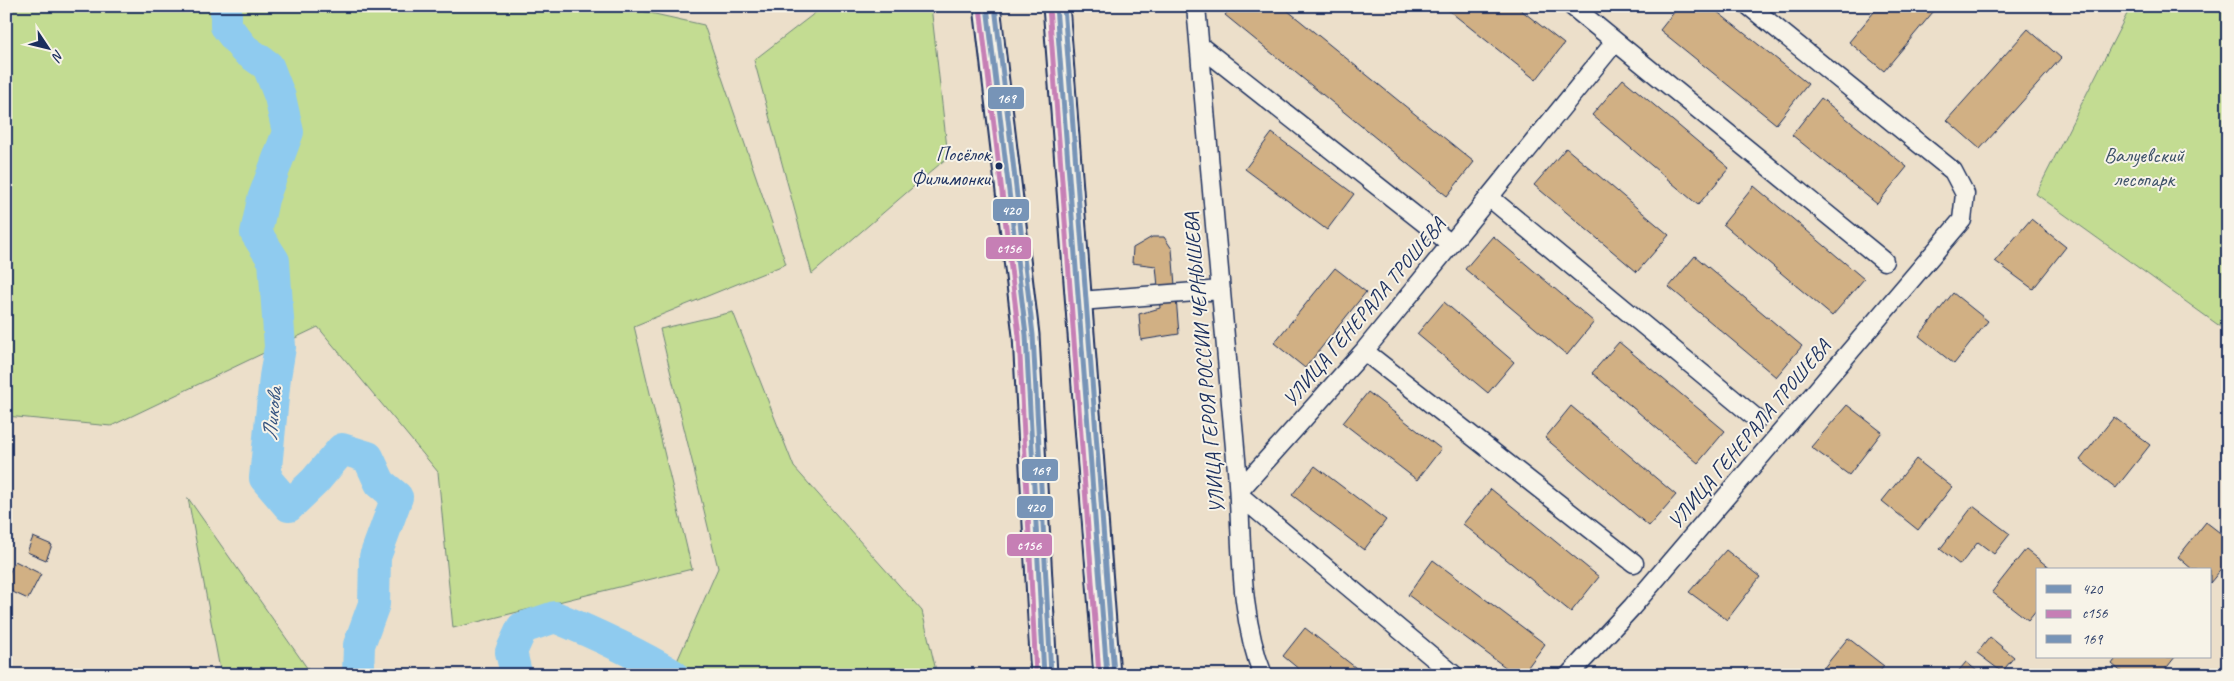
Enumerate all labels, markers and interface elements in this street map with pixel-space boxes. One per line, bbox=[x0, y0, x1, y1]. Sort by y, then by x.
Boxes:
north arrow bbox=[22, 22, 72, 72]
text: N bbox=[47, 47, 68, 66]
line badge: 169 bbox=[987, 86, 1025, 110]
text: 169 bbox=[996, 90, 1017, 107]
place label: Посёлок Филимонки bbox=[911, 142, 992, 191]
park label: Валуевский лесопарк bbox=[2104, 142, 2185, 192]
marker: Посёлок Филимонки bbox=[994, 161, 1004, 171]
line badge: 420 bbox=[992, 198, 1030, 222]
text: 420 bbox=[1002, 202, 1022, 219]
street label: УЛИЦА ГЕРОЯ РОССИИ ЧЕРНЫШЕВА bbox=[1178, 211, 1230, 515]
street label: УЛИЦА ГЕНЕРАЛА ТРОШЕВА bbox=[1277, 211, 1452, 412]
line badge: с156 bbox=[985, 236, 1032, 260]
text: с156 bbox=[997, 240, 1022, 257]
street label: УЛИЦА ГЕНЕРАЛА ТРОШЕВА bbox=[1662, 333, 1837, 534]
water label: Ликова bbox=[255, 383, 289, 442]
line badge: 169 bbox=[1021, 458, 1059, 482]
text: 169 bbox=[1030, 462, 1051, 479]
line badge: 420 bbox=[1016, 495, 1054, 519]
text: 420 bbox=[1026, 499, 1046, 516]
line badge: с156 bbox=[1006, 533, 1053, 557]
text: с156 bbox=[1017, 537, 1042, 554]
legend bbox=[2036, 568, 2212, 658]
text: 420 bbox=[2082, 580, 2104, 599]
text: с156 bbox=[2082, 604, 2109, 623]
text: 169 bbox=[2082, 630, 2104, 649]

